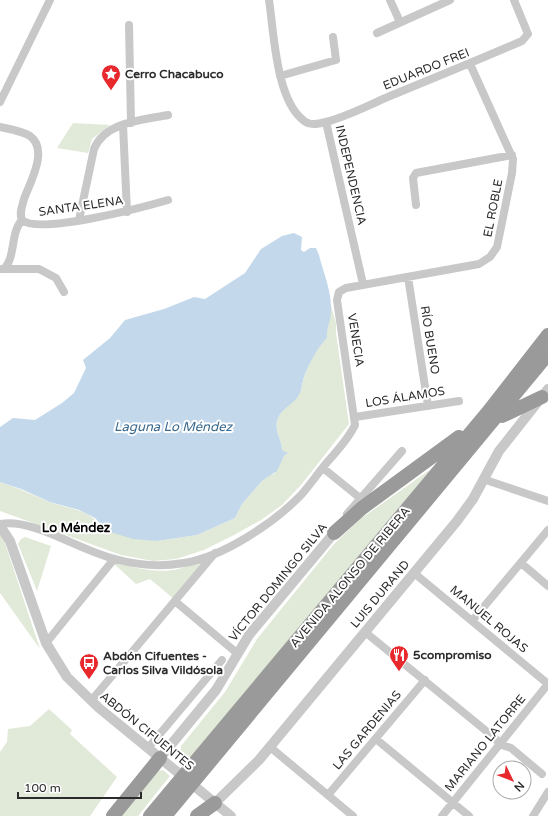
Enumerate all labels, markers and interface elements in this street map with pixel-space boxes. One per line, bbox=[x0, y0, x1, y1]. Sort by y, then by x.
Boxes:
street label: EDUARDO FREI bbox=[381, 45, 471, 93]
place icon: Cerro Chacabuco bbox=[100, 63, 122, 91]
place label: Cerro Chacabuco bbox=[125, 67, 223, 81]
street label: INDEPENDENCIA bbox=[333, 124, 369, 226]
street label: EL ROBLE bbox=[481, 177, 506, 238]
street label: SANTA ELENA bbox=[38, 193, 124, 219]
street label: RÍO BUENO bbox=[418, 305, 442, 376]
street label: VENECIA bbox=[345, 312, 367, 368]
street label: LOS ÁLAMOS bbox=[364, 384, 446, 410]
water label: Laguna Lo Méndez bbox=[114, 419, 234, 435]
street label: AVENIDA ALONSO DE RIBERA bbox=[287, 504, 413, 650]
district label: Lo Méndez bbox=[42, 520, 111, 536]
street label: VÍCTOR DOMINGO SILVA bbox=[226, 520, 330, 644]
street label: LUIS DURAND bbox=[348, 557, 412, 631]
street label: MANUEL ROJAS bbox=[447, 582, 531, 656]
restaurant icon: 5compromiso bbox=[388, 644, 410, 672]
place label: 5compromiso bbox=[413, 648, 492, 663]
place label: Abdón Cifuentes - Carlos Silva Vildósola bbox=[103, 649, 223, 677]
bus stop icon: Abdón Cifuentes - Carlos Silva Vildósola bbox=[78, 652, 100, 680]
street label: LAS GARDENIAS bbox=[330, 688, 404, 772]
street label: ABDÓN CIFUENTES bbox=[97, 689, 197, 773]
street label: MARIANO LATORRE bbox=[442, 692, 528, 794]
north arrow bbox=[492, 760, 532, 800]
scale bar bbox=[18, 774, 141, 800]
text: 100 m bbox=[24, 781, 61, 795]

